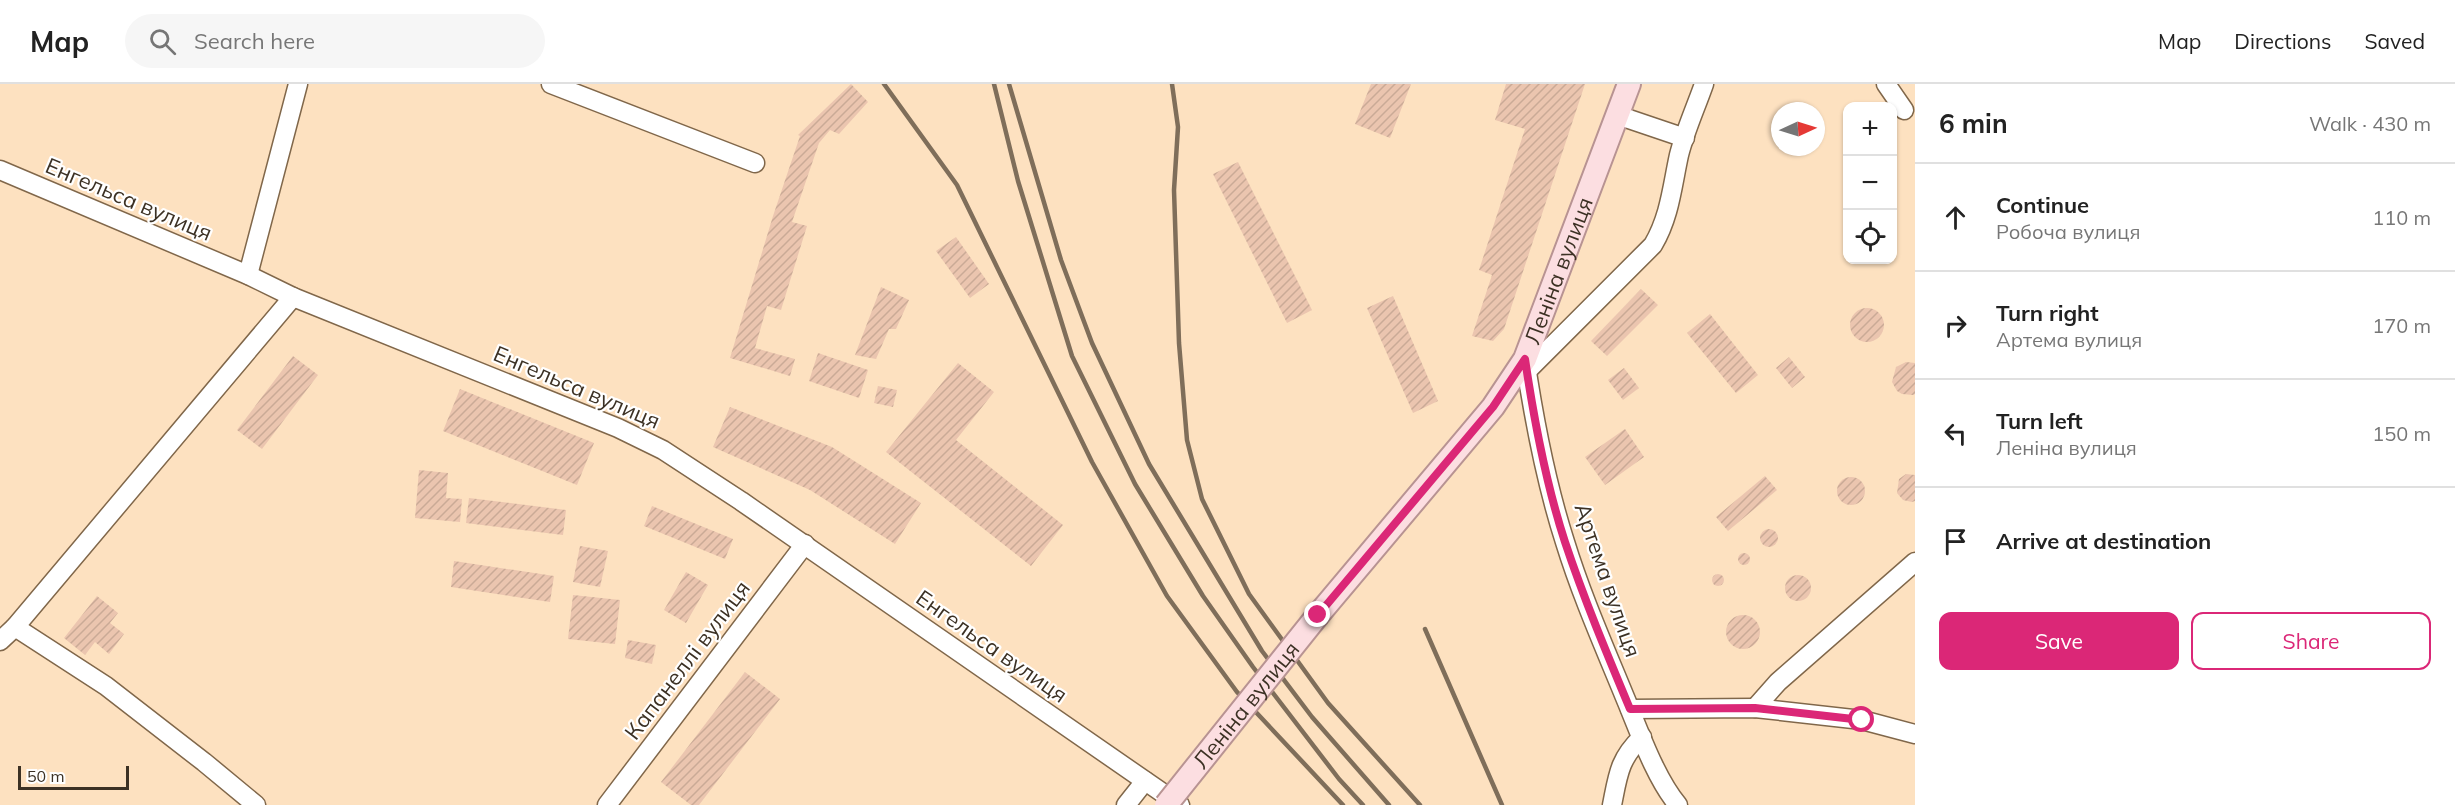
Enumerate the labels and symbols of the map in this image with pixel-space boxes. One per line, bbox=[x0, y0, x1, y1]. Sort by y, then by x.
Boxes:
north arrow bbox=[1771, 102, 1825, 156]
street label: Енгельса вулиця bbox=[41, 151, 217, 247]
street label: Леніна вулиця bbox=[1518, 193, 1599, 348]
street label: Енгельса вулиця bbox=[489, 339, 665, 435]
street label: Артема вулиця bbox=[1569, 499, 1647, 661]
street label: Капанеллі вулиця bbox=[618, 575, 756, 745]
street label: Енгельса вулиця bbox=[911, 583, 1073, 709]
route end bbox=[1304, 601, 1330, 627]
street label: Леніна вулиця bbox=[1187, 636, 1305, 774]
route start bbox=[1848, 706, 1874, 732]
scale bar bbox=[18, 763, 129, 790]

